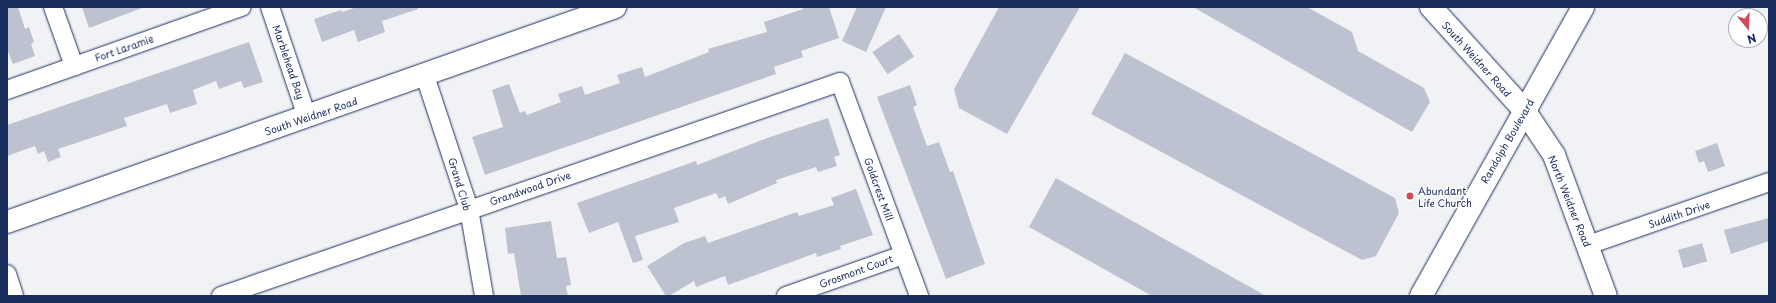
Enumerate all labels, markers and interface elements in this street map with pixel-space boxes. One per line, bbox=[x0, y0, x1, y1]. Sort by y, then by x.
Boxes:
north arrow bbox=[1728, 8, 1768, 48]
street label: South Weidner Road bbox=[1440, 19, 1514, 99]
street label: Marblehead Bay bbox=[271, 23, 307, 101]
text: N bbox=[1745, 29, 1759, 48]
street label: Fort Laramie bbox=[93, 32, 155, 64]
street label: South Weidner Road bbox=[263, 94, 359, 138]
street label: Randolph Boulevard bbox=[1478, 96, 1536, 186]
street label: North Weidner Road bbox=[1546, 153, 1594, 249]
street label: Grand Club bbox=[446, 156, 474, 212]
street label: Goldcrest Mill bbox=[862, 156, 896, 222]
street label: Grandwood Drive bbox=[488, 169, 572, 207]
place label: Abundant Life Church bbox=[1418, 184, 1473, 208]
marker: Abundant Life Church bbox=[1405, 191, 1415, 201]
street label: Suddith Drive bbox=[1646, 198, 1712, 230]
street label: Grosmont Court bbox=[817, 252, 895, 290]

